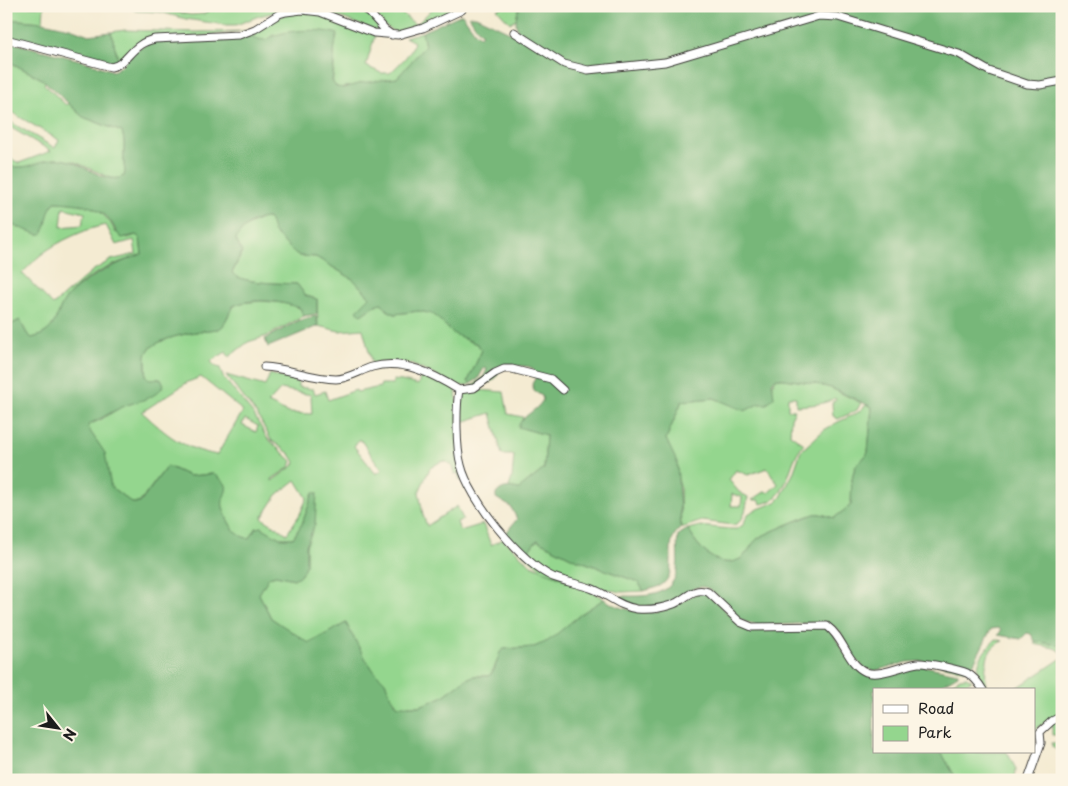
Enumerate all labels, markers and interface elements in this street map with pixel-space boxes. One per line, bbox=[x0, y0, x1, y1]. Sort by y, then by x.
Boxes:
legend bbox=[873, 688, 1036, 754]
text: Road bbox=[918, 696, 954, 719]
north arrow bbox=[32, 704, 82, 754]
text: Park bbox=[918, 720, 952, 743]
text: N bbox=[58, 725, 82, 745]

